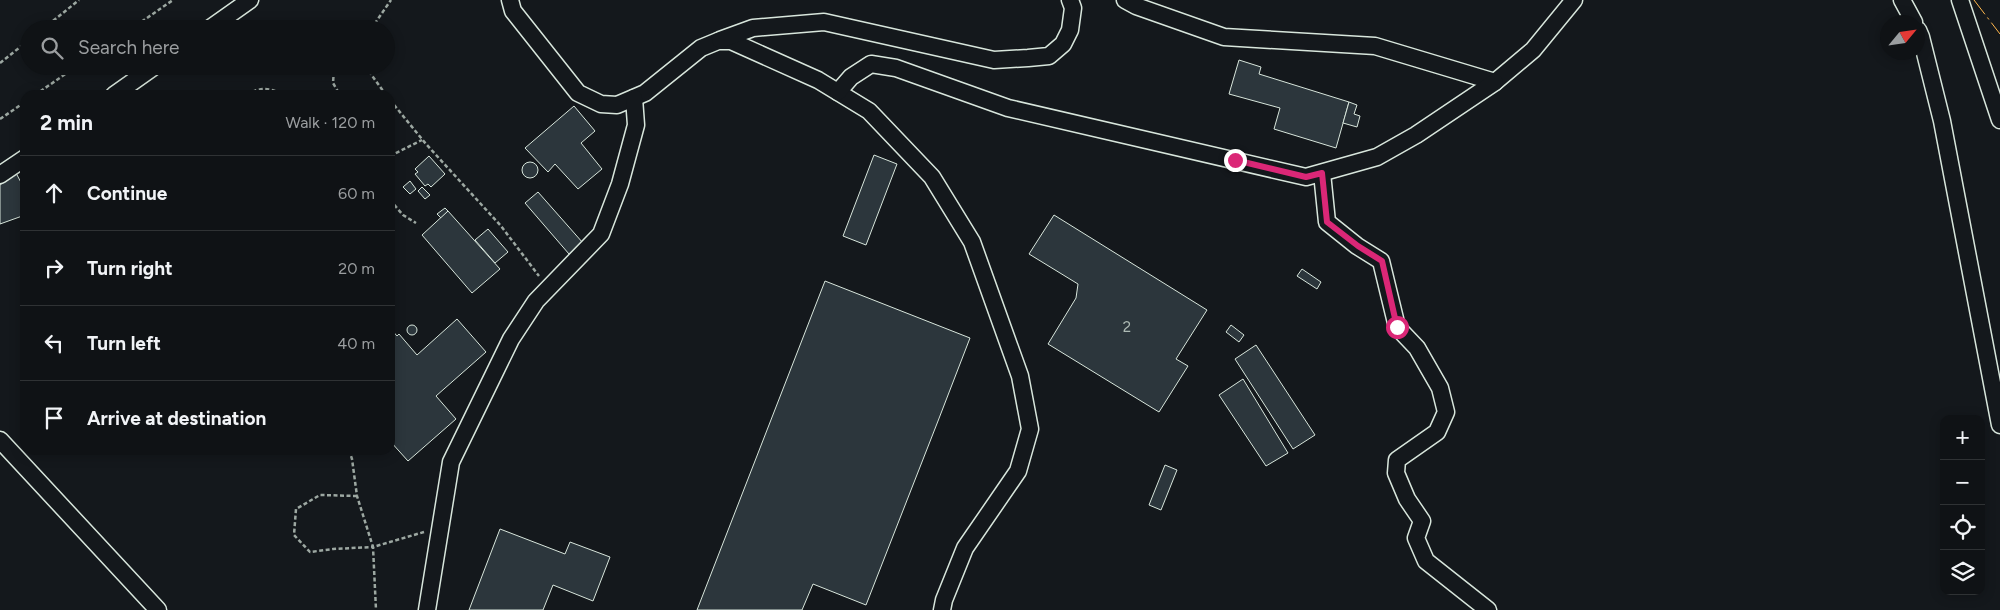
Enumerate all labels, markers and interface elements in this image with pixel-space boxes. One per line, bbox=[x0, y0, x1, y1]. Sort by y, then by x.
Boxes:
north arrow bbox=[1880, 15, 1925, 60]
search box bbox=[20, 20, 395, 75]
icon: search bbox=[38, 34, 66, 62]
text: Search here bbox=[78, 36, 180, 59]
text: 2 min bbox=[40, 110, 93, 135]
text: Walk · 120 m bbox=[286, 113, 375, 132]
route end bbox=[1224, 149, 1247, 172]
icon: ahead bbox=[40, 179, 68, 207]
text: Continue bbox=[87, 182, 167, 205]
text: 60 m bbox=[338, 184, 375, 203]
icon: right bbox=[40, 254, 68, 282]
text: Turn right bbox=[87, 257, 173, 280]
text: 20 m bbox=[338, 259, 375, 278]
route start bbox=[1386, 316, 1409, 339]
house number: 2 bbox=[1123, 318, 1131, 336]
icon: left bbox=[40, 329, 68, 357]
text: Turn left bbox=[87, 332, 161, 355]
text: 40 m bbox=[337, 334, 375, 353]
icon: arrive bbox=[40, 404, 68, 432]
text: Arrive at destination bbox=[87, 407, 266, 430]
map controls bbox=[1940, 415, 1985, 595]
button: + bbox=[1940, 415, 1985, 460]
button: − bbox=[1940, 460, 1985, 505]
button: locate bbox=[1940, 505, 1985, 550]
button: layers bbox=[1940, 550, 1985, 595]

